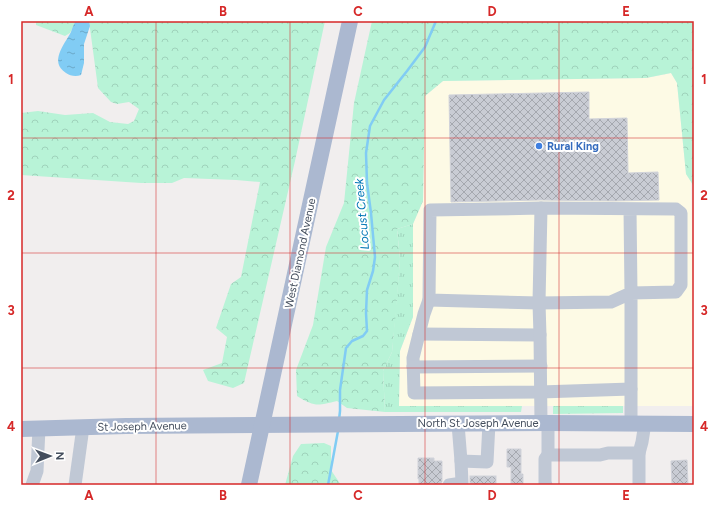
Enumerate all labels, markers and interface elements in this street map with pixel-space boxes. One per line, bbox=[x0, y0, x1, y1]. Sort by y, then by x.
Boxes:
text: A bbox=[84, 4, 94, 19]
text: B bbox=[219, 4, 227, 19]
text: C bbox=[353, 4, 363, 19]
text: D bbox=[487, 4, 497, 19]
text: E bbox=[622, 4, 630, 19]
text: 1 bbox=[8, 72, 14, 87]
text: 1 bbox=[701, 72, 707, 87]
place label: Rural King bbox=[547, 140, 599, 153]
marker: Rural King bbox=[534, 141, 544, 151]
water label: Locust Creek bbox=[352, 177, 372, 250]
text: 2 bbox=[7, 188, 15, 203]
text: 2 bbox=[700, 188, 708, 203]
street label: West Diamond Avenue bbox=[282, 197, 318, 309]
text: 3 bbox=[7, 303, 15, 318]
text: 3 bbox=[700, 303, 708, 318]
street label: North St Joseph Avenue bbox=[418, 417, 539, 430]
text: 4 bbox=[7, 419, 15, 434]
street label: St Joseph Avenue bbox=[97, 419, 187, 434]
text: 4 bbox=[700, 419, 708, 434]
north arrow bbox=[30, 436, 70, 476]
text: N bbox=[53, 451, 66, 460]
text: A bbox=[84, 488, 94, 503]
text: B bbox=[219, 488, 227, 503]
text: C bbox=[353, 488, 363, 503]
text: D bbox=[487, 488, 497, 503]
text: E bbox=[622, 488, 630, 503]

